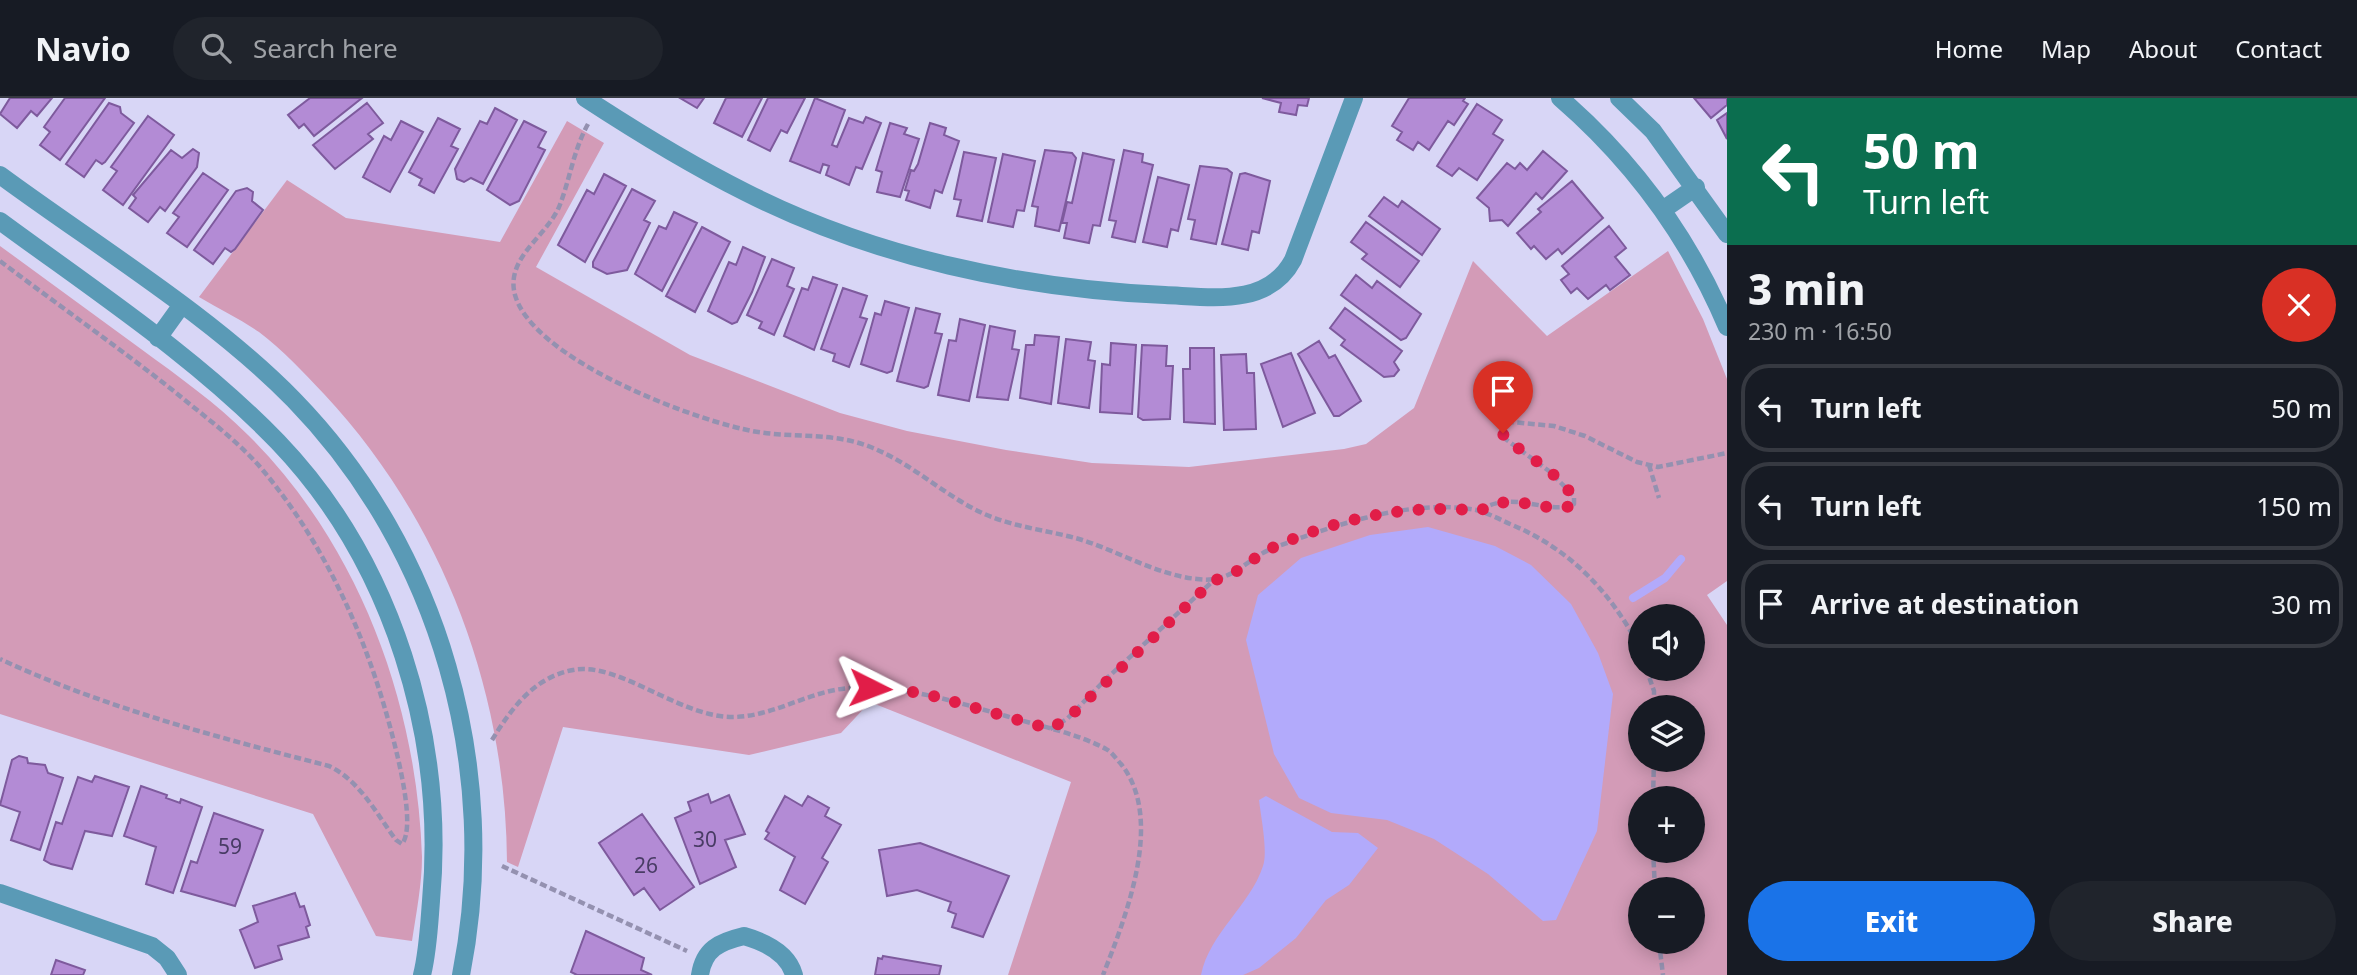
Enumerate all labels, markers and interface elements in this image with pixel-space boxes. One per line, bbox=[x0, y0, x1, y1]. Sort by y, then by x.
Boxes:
search box bbox=[173, 17, 663, 80]
text: Navio bbox=[35, 26, 131, 71]
icon: search bbox=[197, 29, 235, 67]
text: Search here bbox=[253, 30, 398, 66]
text: Home bbox=[1935, 32, 2003, 65]
text: Map bbox=[2041, 32, 2091, 65]
text: About bbox=[2129, 32, 2197, 65]
text: Contact bbox=[2235, 32, 2322, 65]
text: 50 m bbox=[1863, 117, 1980, 183]
icon: left bbox=[1748, 126, 1839, 217]
text: Turn left bbox=[1863, 180, 1989, 223]
text: 3 min bbox=[1748, 260, 1865, 317]
button: close bbox=[2262, 268, 2336, 342]
text: 230 m · 16:50 bbox=[1748, 315, 1892, 347]
pin bbox=[1473, 361, 1533, 433]
icon: arrive bbox=[1484, 372, 1522, 410]
icon: left bbox=[1752, 389, 1790, 427]
text: Turn left bbox=[1811, 390, 1922, 426]
text: 50 m bbox=[2271, 390, 2332, 426]
icon: left bbox=[1752, 487, 1790, 525]
text: Turn left bbox=[1811, 488, 1922, 524]
text: 150 m bbox=[2256, 488, 2332, 524]
icon: arrive bbox=[1752, 585, 1790, 623]
text: Arrive at destination bbox=[1811, 586, 2080, 622]
text: 30 m bbox=[2271, 586, 2332, 622]
map controls bbox=[1628, 604, 1705, 954]
button: sound bbox=[1628, 604, 1705, 681]
position arrow bbox=[833, 651, 907, 725]
button: layers bbox=[1628, 695, 1705, 772]
button: + bbox=[1628, 786, 1705, 863]
house number: 30 bbox=[693, 825, 717, 853]
house number: 59 bbox=[218, 832, 242, 860]
house number: 26 bbox=[634, 851, 658, 879]
button: − bbox=[1628, 877, 1705, 954]
button: Exit bbox=[1748, 881, 2035, 961]
button: Share bbox=[2049, 881, 2336, 961]

